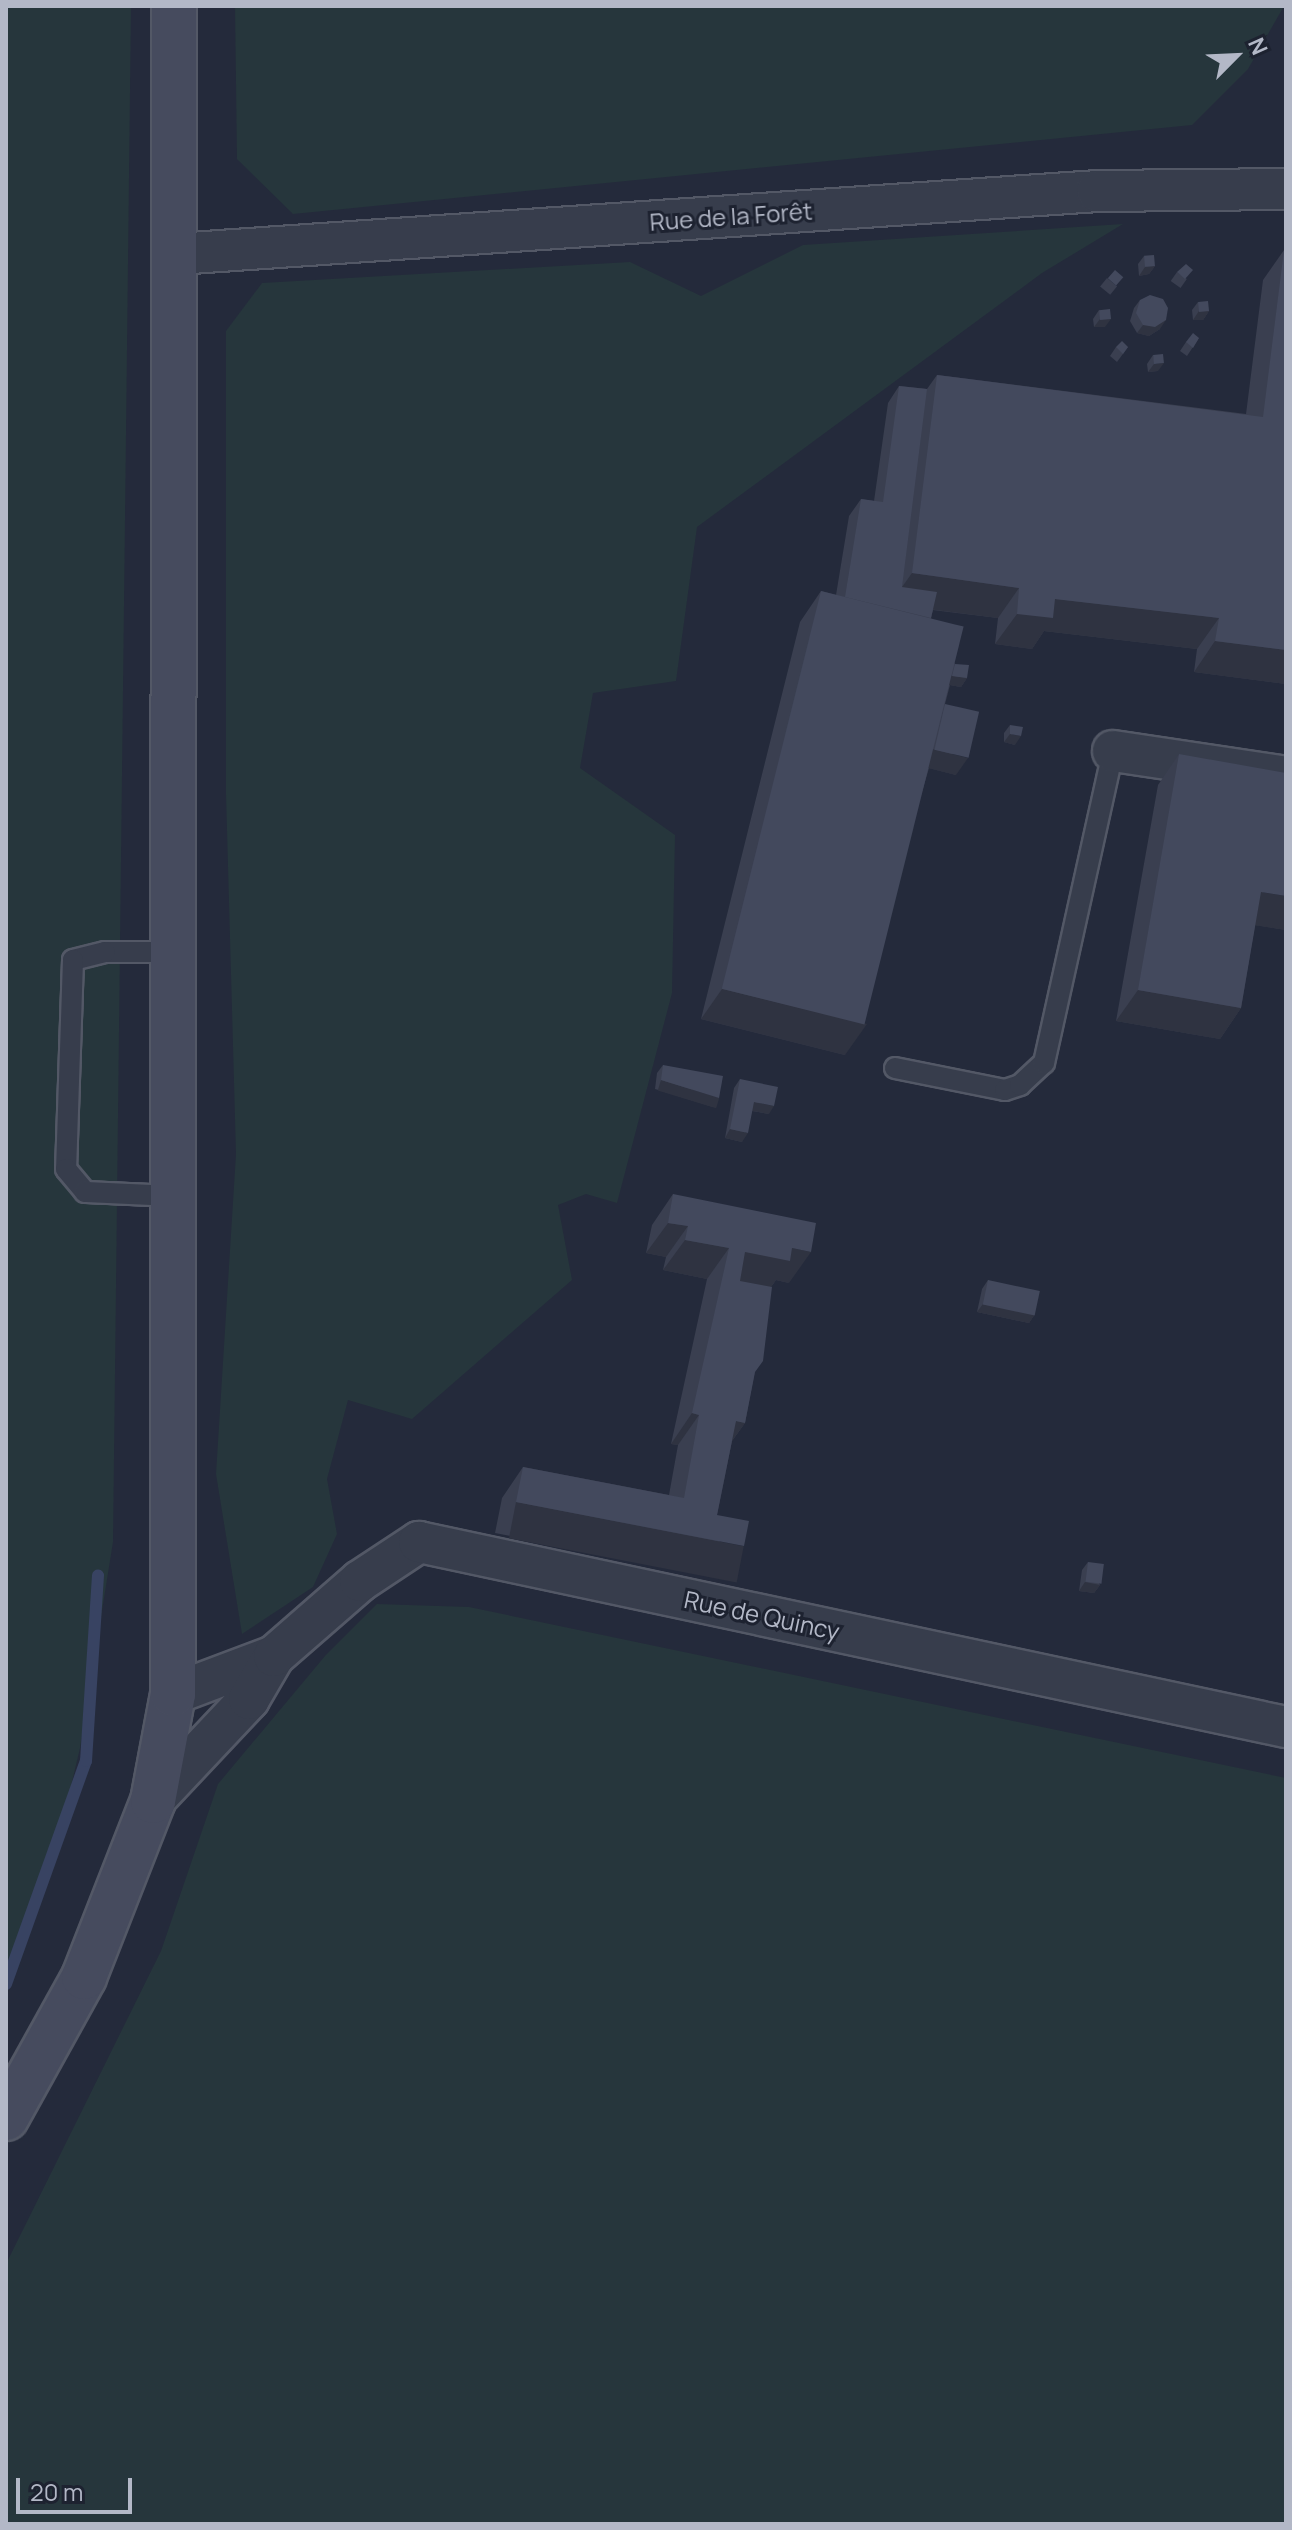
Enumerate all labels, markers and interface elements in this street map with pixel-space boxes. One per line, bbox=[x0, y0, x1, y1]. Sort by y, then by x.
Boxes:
north arrow bbox=[1196, 16, 1276, 96]
text: N bbox=[1241, 33, 1275, 60]
street label: Rue de la Forêt bbox=[649, 196, 813, 236]
street label: Rue de Quincy bbox=[682, 1584, 842, 1646]
scale bar bbox=[20, 2462, 136, 2512]
text: 20 m bbox=[30, 2475, 83, 2508]

